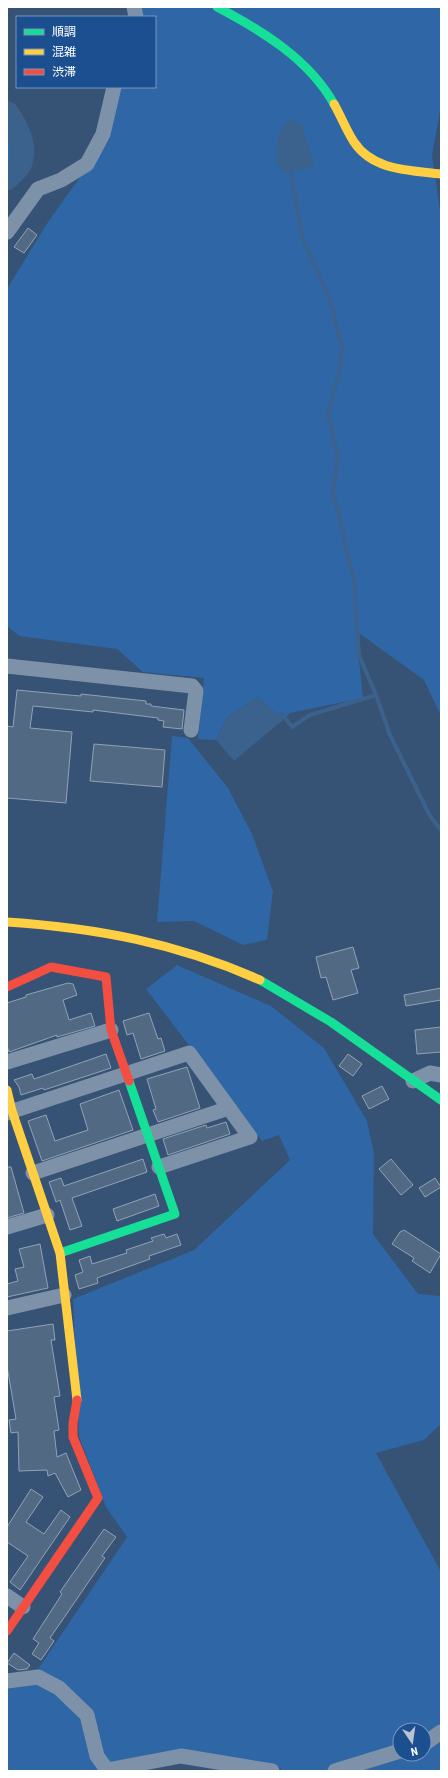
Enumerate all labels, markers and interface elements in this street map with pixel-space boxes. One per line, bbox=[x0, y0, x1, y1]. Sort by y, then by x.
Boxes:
legend bbox=[16, 16, 156, 88]
text: 順調 bbox=[52, 25, 76, 39]
text: 混雑 bbox=[52, 45, 76, 59]
text: 渋滞 bbox=[52, 65, 76, 79]
north arrow bbox=[392, 1722, 432, 1762]
text: N bbox=[409, 1744, 419, 1758]

